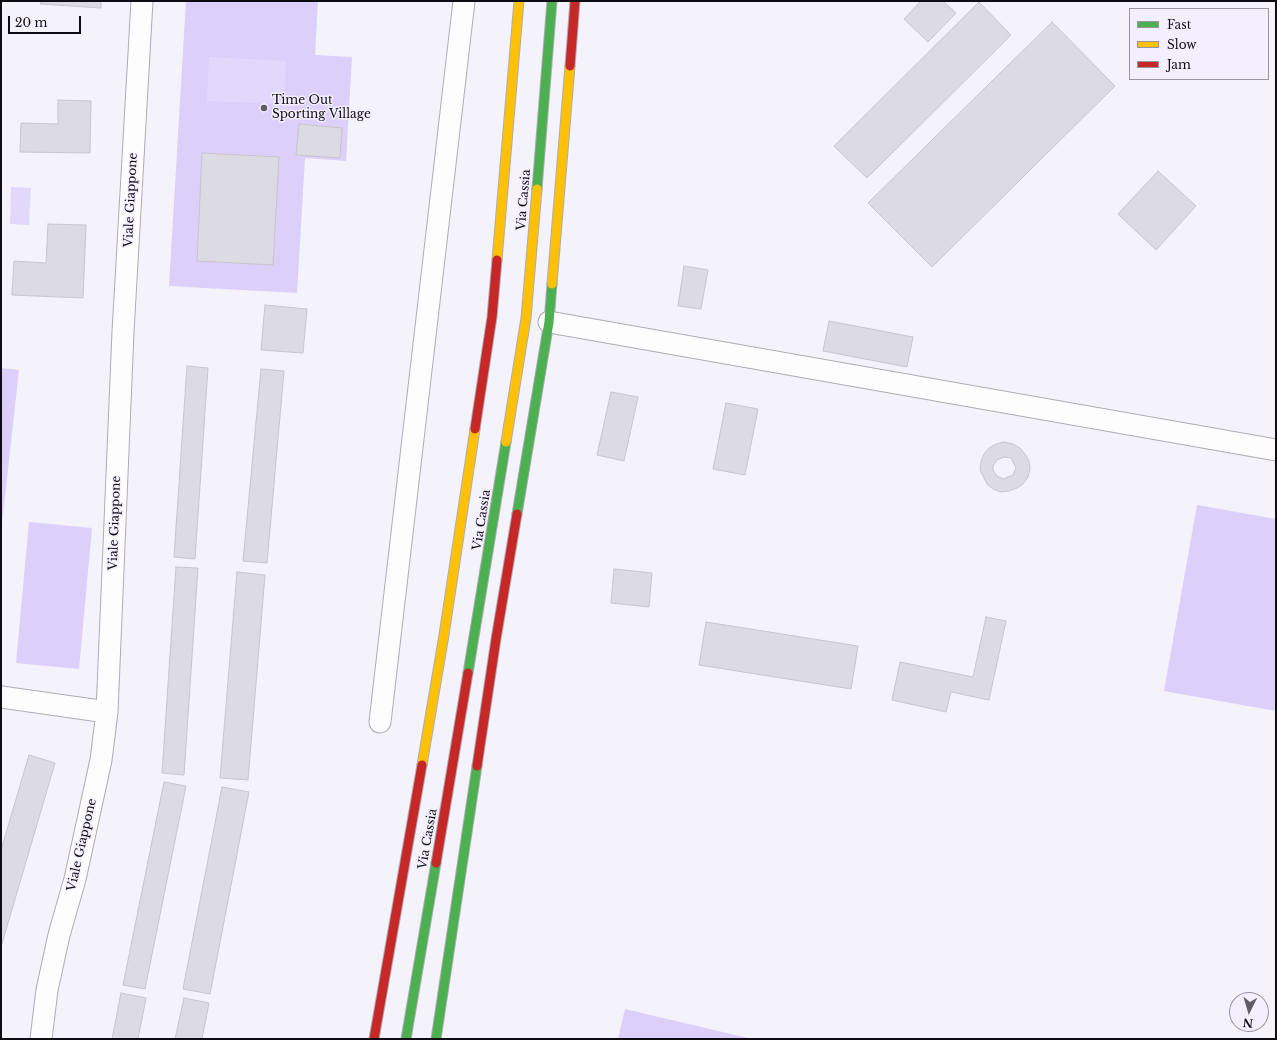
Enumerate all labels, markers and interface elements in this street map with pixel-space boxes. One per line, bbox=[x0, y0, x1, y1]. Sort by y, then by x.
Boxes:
scale bar bbox=[10, 8, 83, 34]
legend bbox=[1129, 8, 1269, 80]
text: 20 m bbox=[15, 15, 47, 30]
text: Fast bbox=[1167, 17, 1191, 32]
text: Slow bbox=[1167, 37, 1196, 52]
text: Jam bbox=[1167, 57, 1191, 72]
place label: Time Out Sporting Village bbox=[272, 94, 371, 122]
marker: Time Out Sporting Village bbox=[259, 103, 269, 113]
street label: Viale Giappone bbox=[121, 152, 141, 248]
street label: Via Cassia bbox=[514, 169, 534, 231]
street label: Viale Giappone bbox=[106, 475, 124, 571]
street label: Via Cassia bbox=[470, 489, 494, 551]
street label: Viale Giappone bbox=[64, 797, 100, 893]
street label: Via Cassia bbox=[416, 808, 440, 870]
north arrow bbox=[1229, 992, 1269, 1032]
text: N bbox=[1242, 1016, 1254, 1030]

